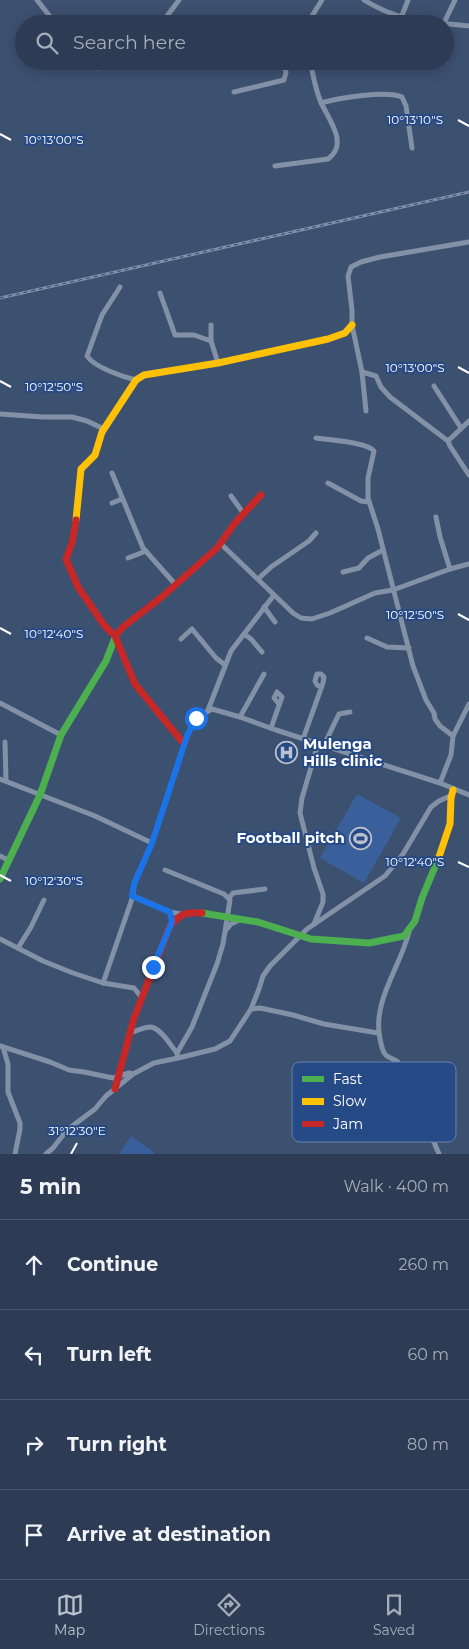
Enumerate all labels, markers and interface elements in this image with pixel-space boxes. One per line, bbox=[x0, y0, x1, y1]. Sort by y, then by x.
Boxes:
search box bbox=[15, 15, 454, 70]
icon: search bbox=[33, 29, 61, 57]
text: Search here bbox=[73, 31, 186, 54]
text: 10°13'10"S bbox=[387, 112, 443, 127]
text: 10°13'00"S bbox=[24, 132, 84, 147]
text: 10°13'00"S bbox=[385, 360, 445, 375]
text: 10°12'50"S bbox=[25, 379, 83, 394]
text: 10°12'50"S bbox=[386, 607, 444, 622]
text: 10°12'40"S bbox=[25, 626, 83, 641]
route start bbox=[185, 707, 208, 730]
place label: Mulenga Hills clinic bbox=[303, 734, 383, 770]
hospital icon: Mulenga Hills clinic bbox=[275, 741, 299, 765]
sports icon: Football pitch bbox=[349, 826, 373, 850]
place label: Football pitch bbox=[236, 828, 345, 847]
text: 10°12'40"S bbox=[386, 854, 444, 869]
text: 10°12'30"S bbox=[25, 873, 83, 888]
route end bbox=[142, 956, 165, 979]
legend bbox=[292, 1062, 456, 1142]
text: Fast bbox=[333, 1070, 363, 1088]
text: Slow bbox=[333, 1092, 367, 1110]
text: Jam bbox=[332, 1115, 363, 1133]
text: 31°12'30"E bbox=[48, 1123, 106, 1138]
text: 5 min bbox=[20, 1174, 81, 1199]
text: Walk · 400 m bbox=[343, 1177, 449, 1196]
icon: ahead bbox=[20, 1251, 48, 1279]
text: Continue bbox=[67, 1253, 158, 1276]
text: 260 m bbox=[398, 1255, 449, 1274]
icon: left bbox=[20, 1341, 48, 1369]
text: Turn left bbox=[67, 1343, 152, 1366]
text: 60 m bbox=[407, 1345, 449, 1364]
icon: right bbox=[20, 1431, 48, 1459]
text: Turn right bbox=[67, 1433, 167, 1456]
text: 80 m bbox=[407, 1435, 449, 1454]
icon: arrive bbox=[20, 1521, 48, 1549]
text: Arrive at destination bbox=[67, 1523, 271, 1546]
tab: Map bbox=[54, 1591, 85, 1639]
tab: Directions bbox=[193, 1591, 265, 1639]
tab: Saved bbox=[373, 1591, 415, 1639]

